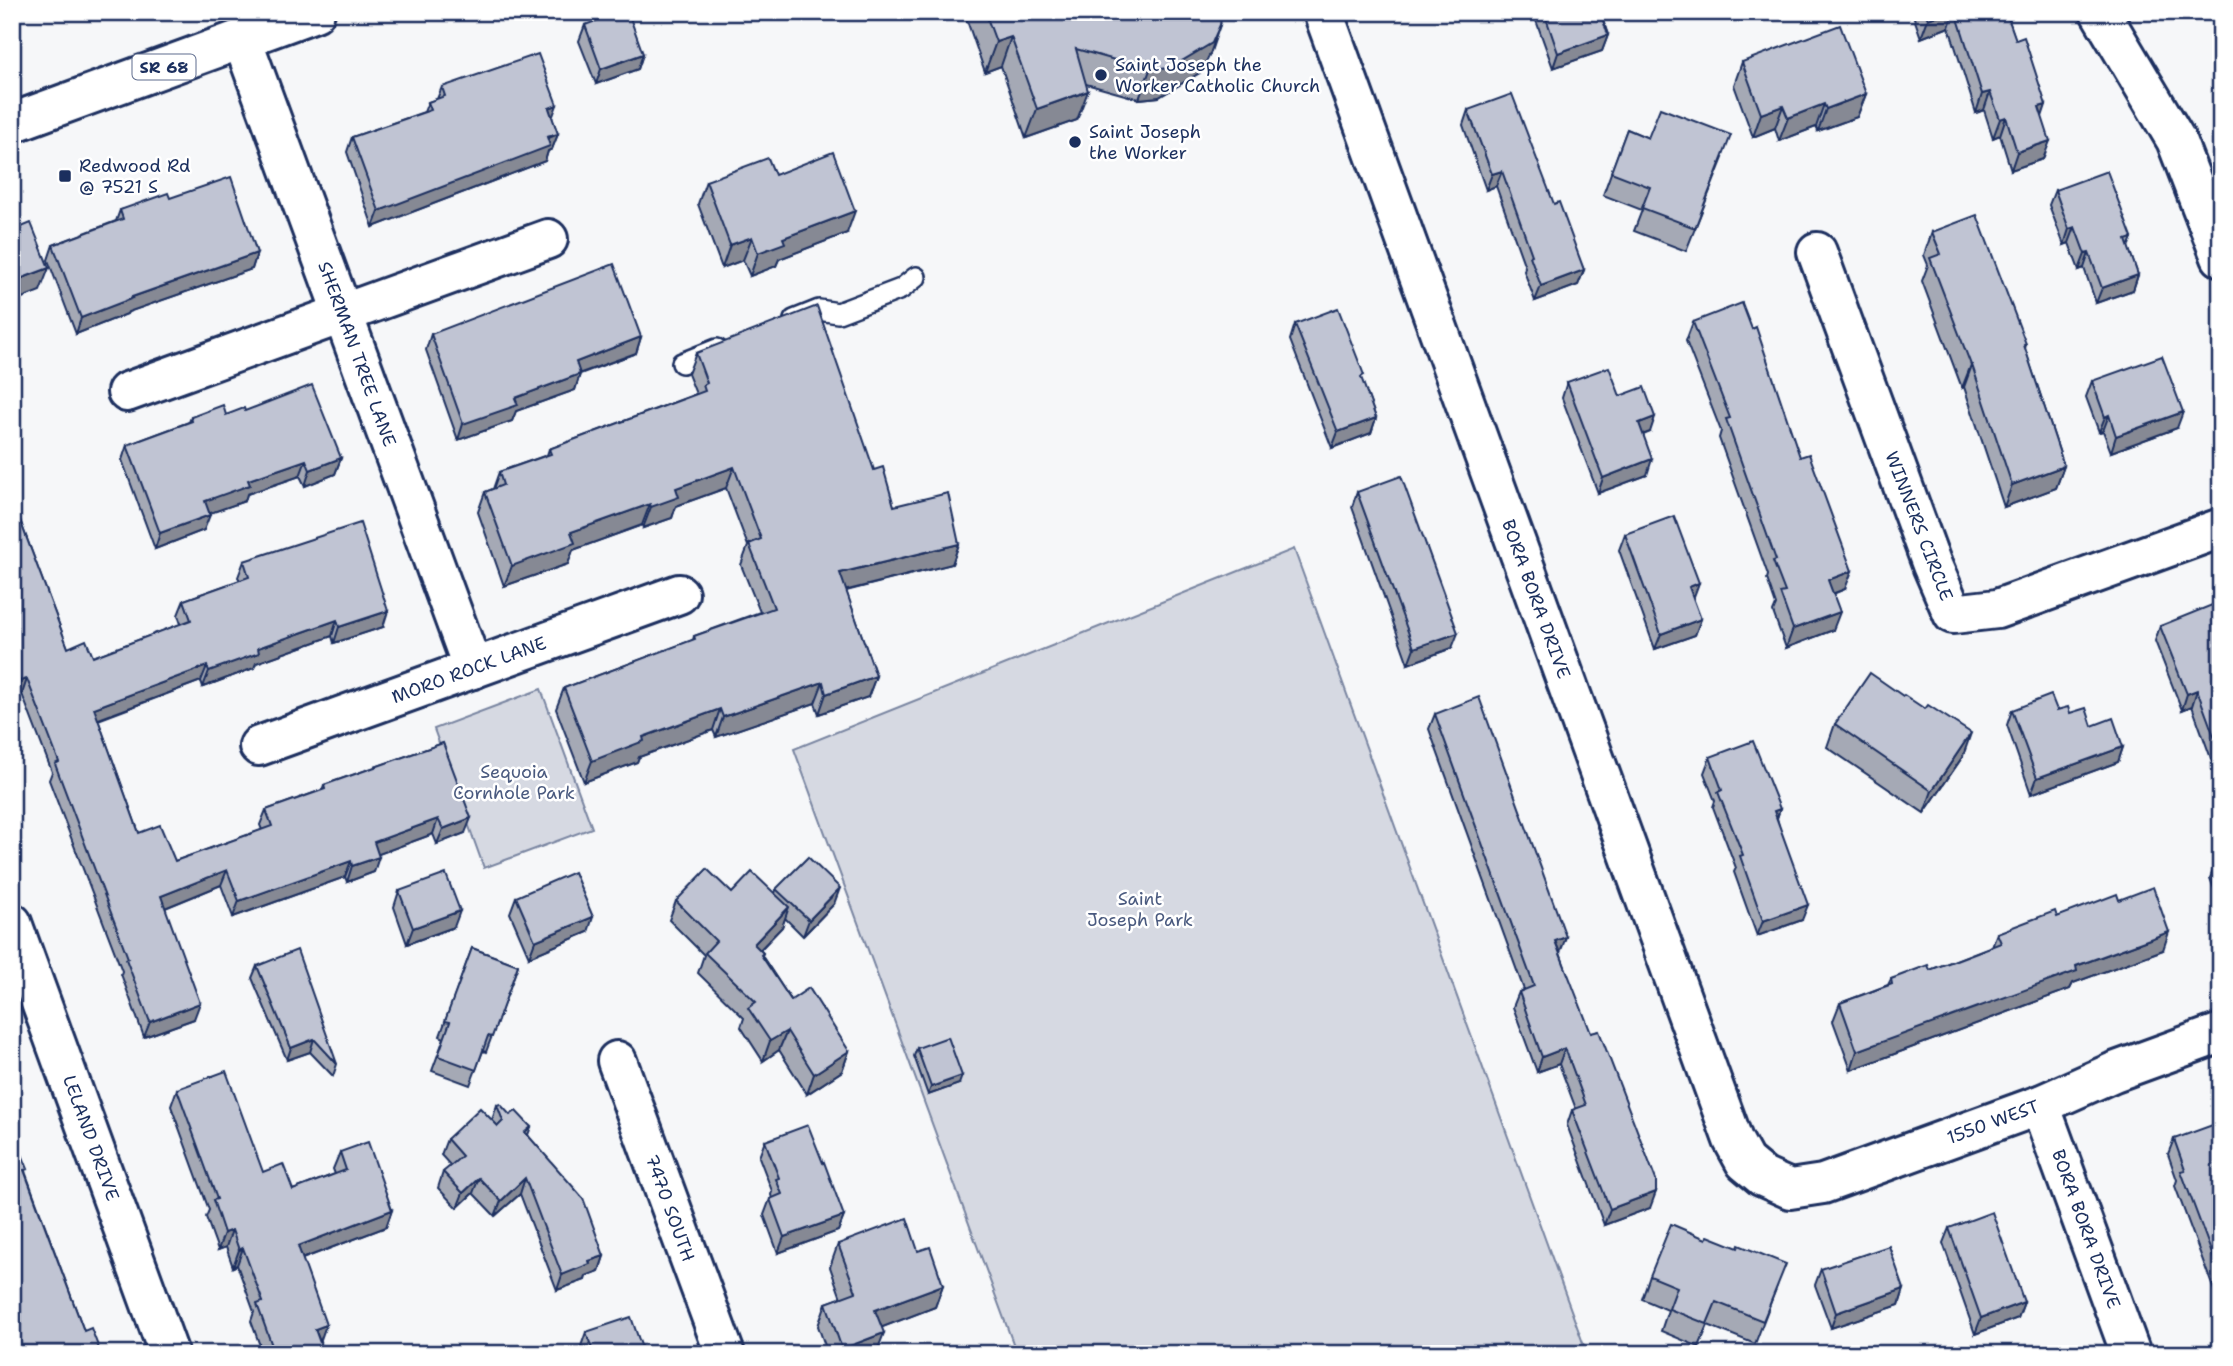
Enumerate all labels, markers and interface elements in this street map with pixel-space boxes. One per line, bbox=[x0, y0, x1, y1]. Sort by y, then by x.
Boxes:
place label: Saint Joseph the Worker Catholic Church bbox=[1115, 53, 1320, 98]
road number: SR 68 bbox=[132, 54, 196, 80]
marker: Saint Joseph the Worker Catholic Church bbox=[1093, 67, 1109, 83]
place label: Saint Joseph the Worker bbox=[1089, 120, 1201, 165]
marker: Saint Joseph the Worker bbox=[1067, 134, 1083, 150]
place label: Redwood Rd @ 7521 S bbox=[79, 154, 190, 199]
marker: Redwood Rd @ 7521 S bbox=[57, 168, 73, 184]
street label: SHERMAN TREE LANE bbox=[312, 258, 402, 450]
street label: WINNERS CIRCLE bbox=[1879, 448, 1959, 604]
street label: BORA BORA DRIVE bbox=[1496, 516, 1576, 682]
street label: MORO ROCK LANE bbox=[388, 631, 550, 709]
park label: Sequoia Cornhole Park bbox=[453, 760, 575, 805]
park label: Saint Joseph Park bbox=[1087, 887, 1193, 932]
street label: LELAND DRIVE bbox=[57, 1072, 125, 1204]
street label: 1550 WEST bbox=[1944, 1094, 2042, 1150]
street label: BORA BORA DRIVE bbox=[2046, 1146, 2126, 1312]
street label: 7470 SOUTH bbox=[640, 1151, 700, 1265]

